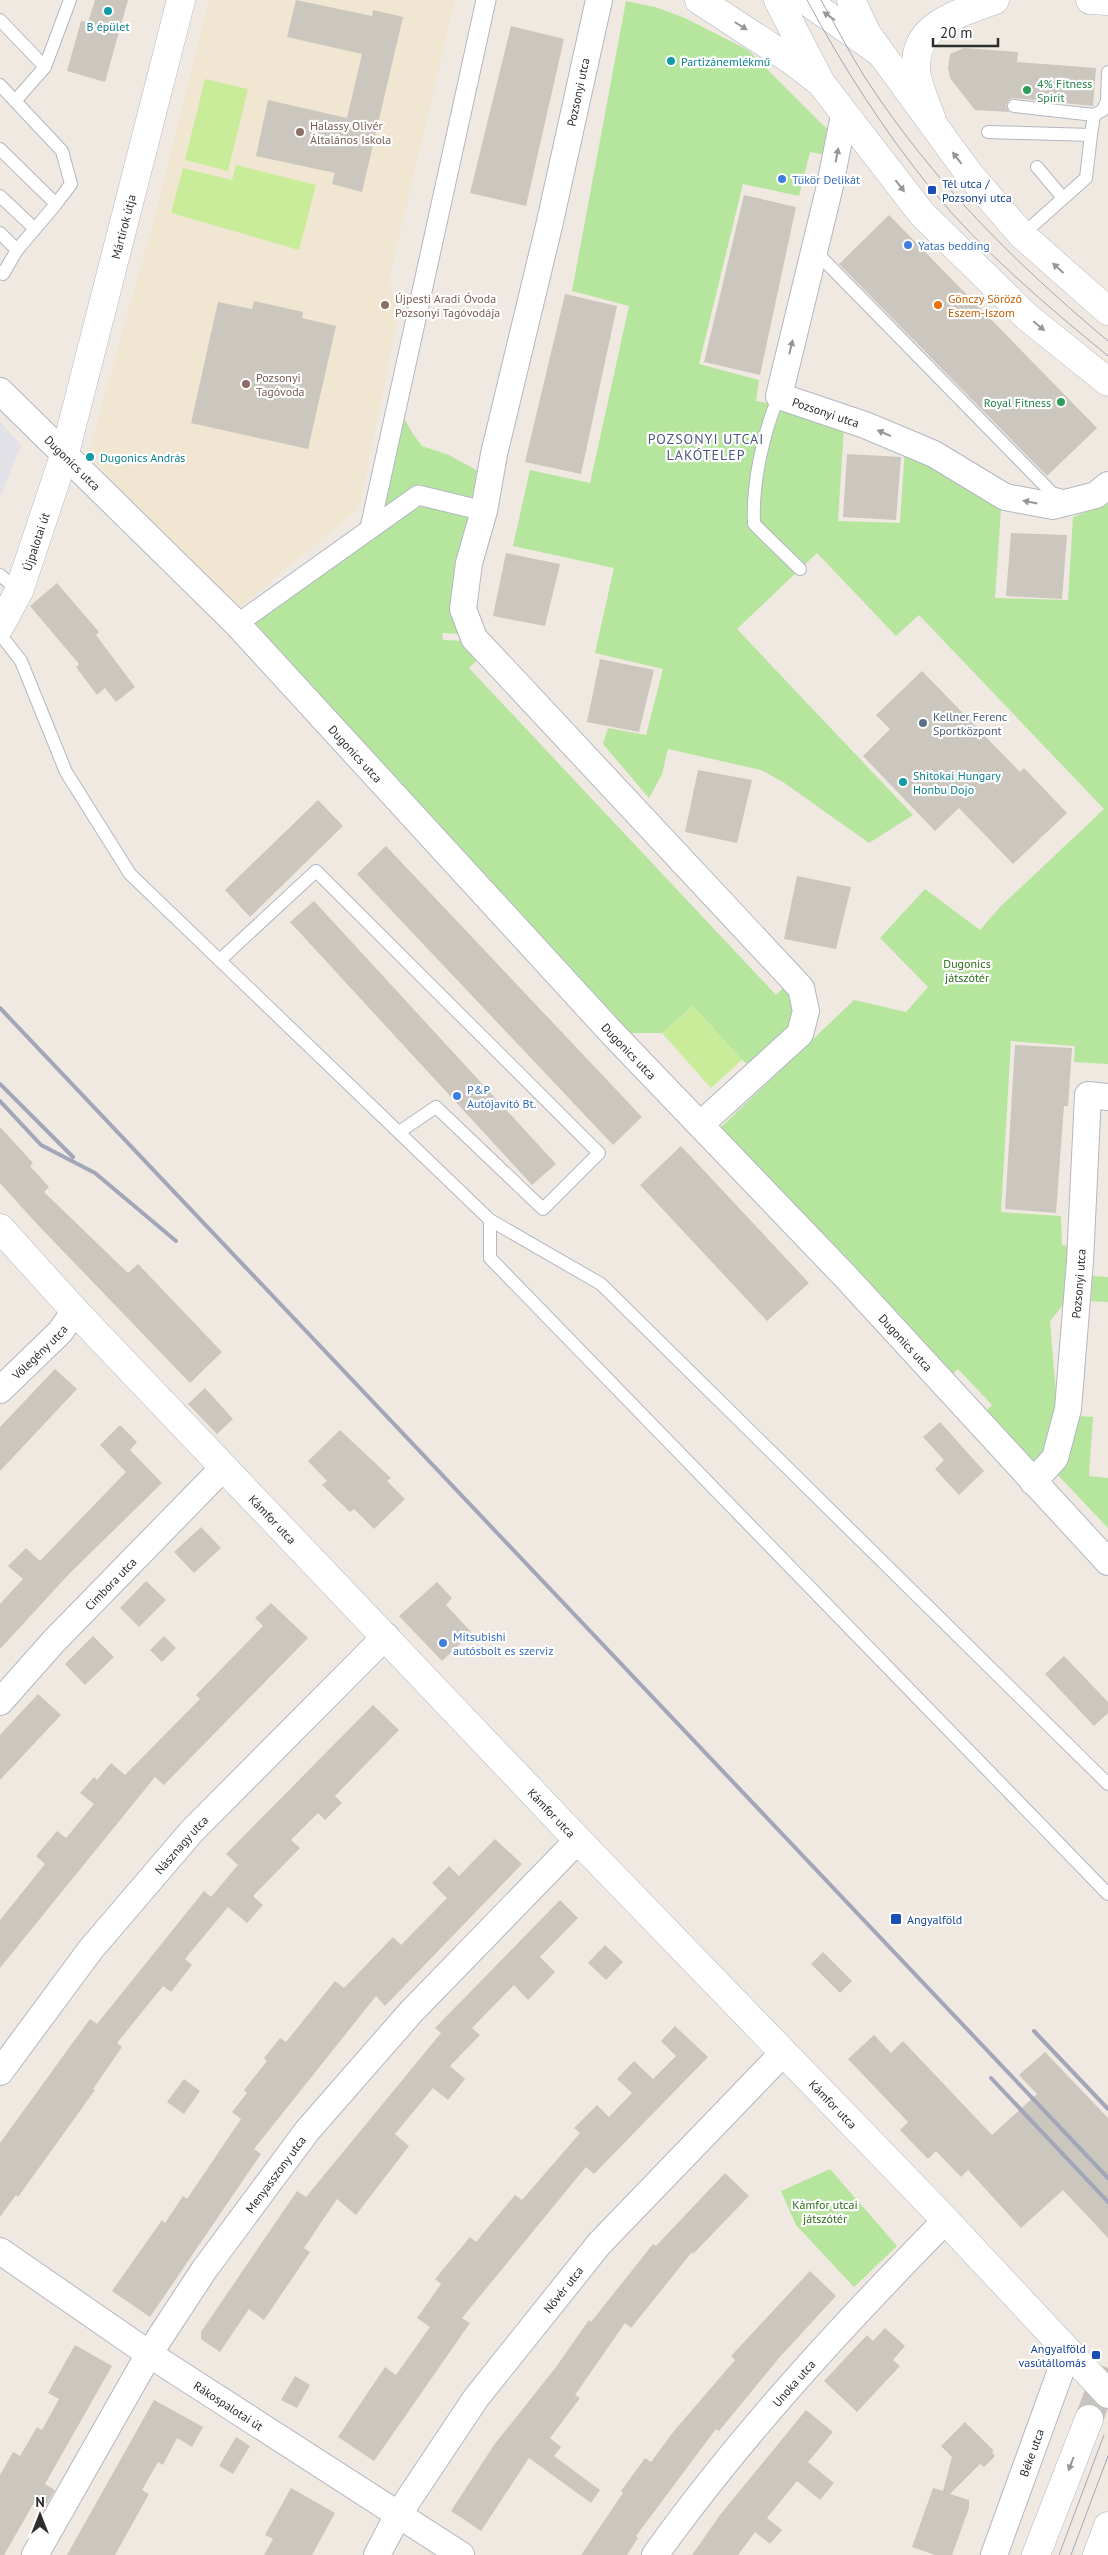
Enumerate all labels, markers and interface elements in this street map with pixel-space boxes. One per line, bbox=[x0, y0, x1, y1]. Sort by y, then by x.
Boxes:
marker: B épület bbox=[102, 5, 114, 17]
one-way arrow bbox=[822, 11, 836, 21]
scale bar bbox=[933, 15, 998, 47]
place label: B épület bbox=[87, 19, 129, 34]
one-way arrow bbox=[734, 21, 747, 30]
text: 20 m bbox=[940, 23, 973, 42]
place label: Partizánemlékmű bbox=[681, 54, 770, 69]
marker: Partizánemlékmű bbox=[665, 55, 677, 67]
street label: Pozsonyi utca bbox=[563, 56, 593, 128]
place label: 4% Fitness Spirit bbox=[1037, 76, 1092, 105]
marker: 4% Fitness Spirit bbox=[1021, 84, 1033, 96]
place label: Halassy Olivér Általános Iskola bbox=[310, 118, 391, 147]
marker: Halassy Olivér Általános Iskola bbox=[294, 126, 306, 138]
one-way arrow bbox=[833, 146, 841, 162]
one-way arrow bbox=[952, 152, 963, 165]
place label: Tükör Delikát bbox=[792, 172, 860, 187]
marker: Tükör Delikát bbox=[776, 173, 788, 185]
place label: Tél utca / Pozsonyi utca bbox=[942, 176, 1012, 205]
one-way arrow bbox=[895, 179, 906, 192]
marker: Tél utca / Pozsonyi utca bbox=[926, 184, 938, 196]
street label: Mártírok útja bbox=[108, 193, 138, 260]
place label: Yatas bedding bbox=[918, 238, 990, 253]
marker: Yatas bedding bbox=[902, 239, 914, 251]
one-way arrow bbox=[1053, 262, 1065, 274]
place label: Újpesti Aradi Óvoda Pozsonyi Tagóvodája bbox=[395, 291, 500, 320]
place label: Gönczy Söröző Eszem-Iszom bbox=[948, 291, 1022, 320]
marker: Újpesti Aradi Óvoda Pozsonyi Tagóvodája bbox=[379, 299, 391, 311]
marker: Gönczy Söröző Eszem-Iszom bbox=[932, 299, 944, 311]
one-way arrow bbox=[1032, 321, 1045, 332]
one-way arrow bbox=[787, 339, 795, 354]
place label: Pozsonyi Tagóvoda bbox=[256, 370, 305, 399]
marker: Pozsonyi Tagóvoda bbox=[240, 378, 252, 390]
street label: Pozsonyi utca bbox=[790, 394, 861, 430]
place label: Royal Fitness bbox=[984, 395, 1051, 410]
marker: Royal Fitness bbox=[1055, 396, 1067, 408]
one-way arrow bbox=[877, 428, 891, 436]
district label: POZSONYI UTCAI LAKÓTELEP bbox=[648, 430, 764, 464]
street label: Dugonics utca bbox=[42, 432, 104, 493]
place label: Dugonics András bbox=[100, 450, 185, 465]
marker: Dugonics András bbox=[84, 451, 96, 463]
one-way arrow bbox=[1022, 498, 1037, 506]
street label: Újpalotai út bbox=[19, 510, 52, 573]
place label: Kellner Ferenc Sportközpont bbox=[933, 709, 1008, 738]
marker: Kellner Ferenc Sportközpont bbox=[917, 717, 929, 729]
street label: Dugonics utca bbox=[326, 722, 386, 785]
place label: Shitokai Hungary Honbu Dojo bbox=[913, 768, 1001, 797]
marker: Shitokai Hungary Honbu Dojo bbox=[897, 776, 909, 788]
park label: Dugonics játszótér bbox=[943, 956, 991, 985]
street label: Dugonics utca bbox=[599, 1019, 660, 1082]
place label: P&P Autójavító Bt. bbox=[467, 1082, 536, 1111]
marker: P&P Autójavító Bt. bbox=[451, 1090, 463, 1102]
street label: Pozsonyi utca bbox=[1068, 1248, 1088, 1319]
street label: Dugonics utca bbox=[876, 1311, 936, 1374]
street label: Vőlegény utca bbox=[8, 1322, 70, 1383]
street label: Kámfor utca bbox=[246, 1491, 300, 1547]
street label: Cimbora utca bbox=[81, 1554, 139, 1613]
place label: Mitsubishi autósbolt es szerviz bbox=[453, 1629, 554, 1658]
marker: Mitsubishi autósbolt es szerviz bbox=[437, 1637, 449, 1649]
street label: Kámfor utca bbox=[525, 1785, 579, 1840]
street label: Násznagy utca bbox=[151, 1812, 211, 1877]
marker: Angyalföld bbox=[889, 1912, 903, 1926]
place label: Angyalföld bbox=[907, 1912, 962, 1927]
street label: Kámfor utca bbox=[806, 2076, 860, 2132]
street label: Menyasszony utca bbox=[242, 2132, 309, 2215]
park label: Kámfor utcai játszótér bbox=[792, 2197, 858, 2226]
street label: Nővér utca bbox=[540, 2263, 586, 2316]
place label: Angyalföld vasútállomás bbox=[1019, 2341, 1086, 2370]
marker: Angyalföld vasútállomás bbox=[1090, 2349, 1102, 2361]
street label: Unoka utca bbox=[769, 2356, 818, 2409]
street label: Rákospalotai út bbox=[191, 2378, 266, 2433]
street label: Béke utca bbox=[1016, 2427, 1047, 2479]
one-way arrow bbox=[1067, 2457, 1075, 2471]
north arrow bbox=[15, 2490, 65, 2540]
text: N bbox=[35, 2493, 45, 2511]

